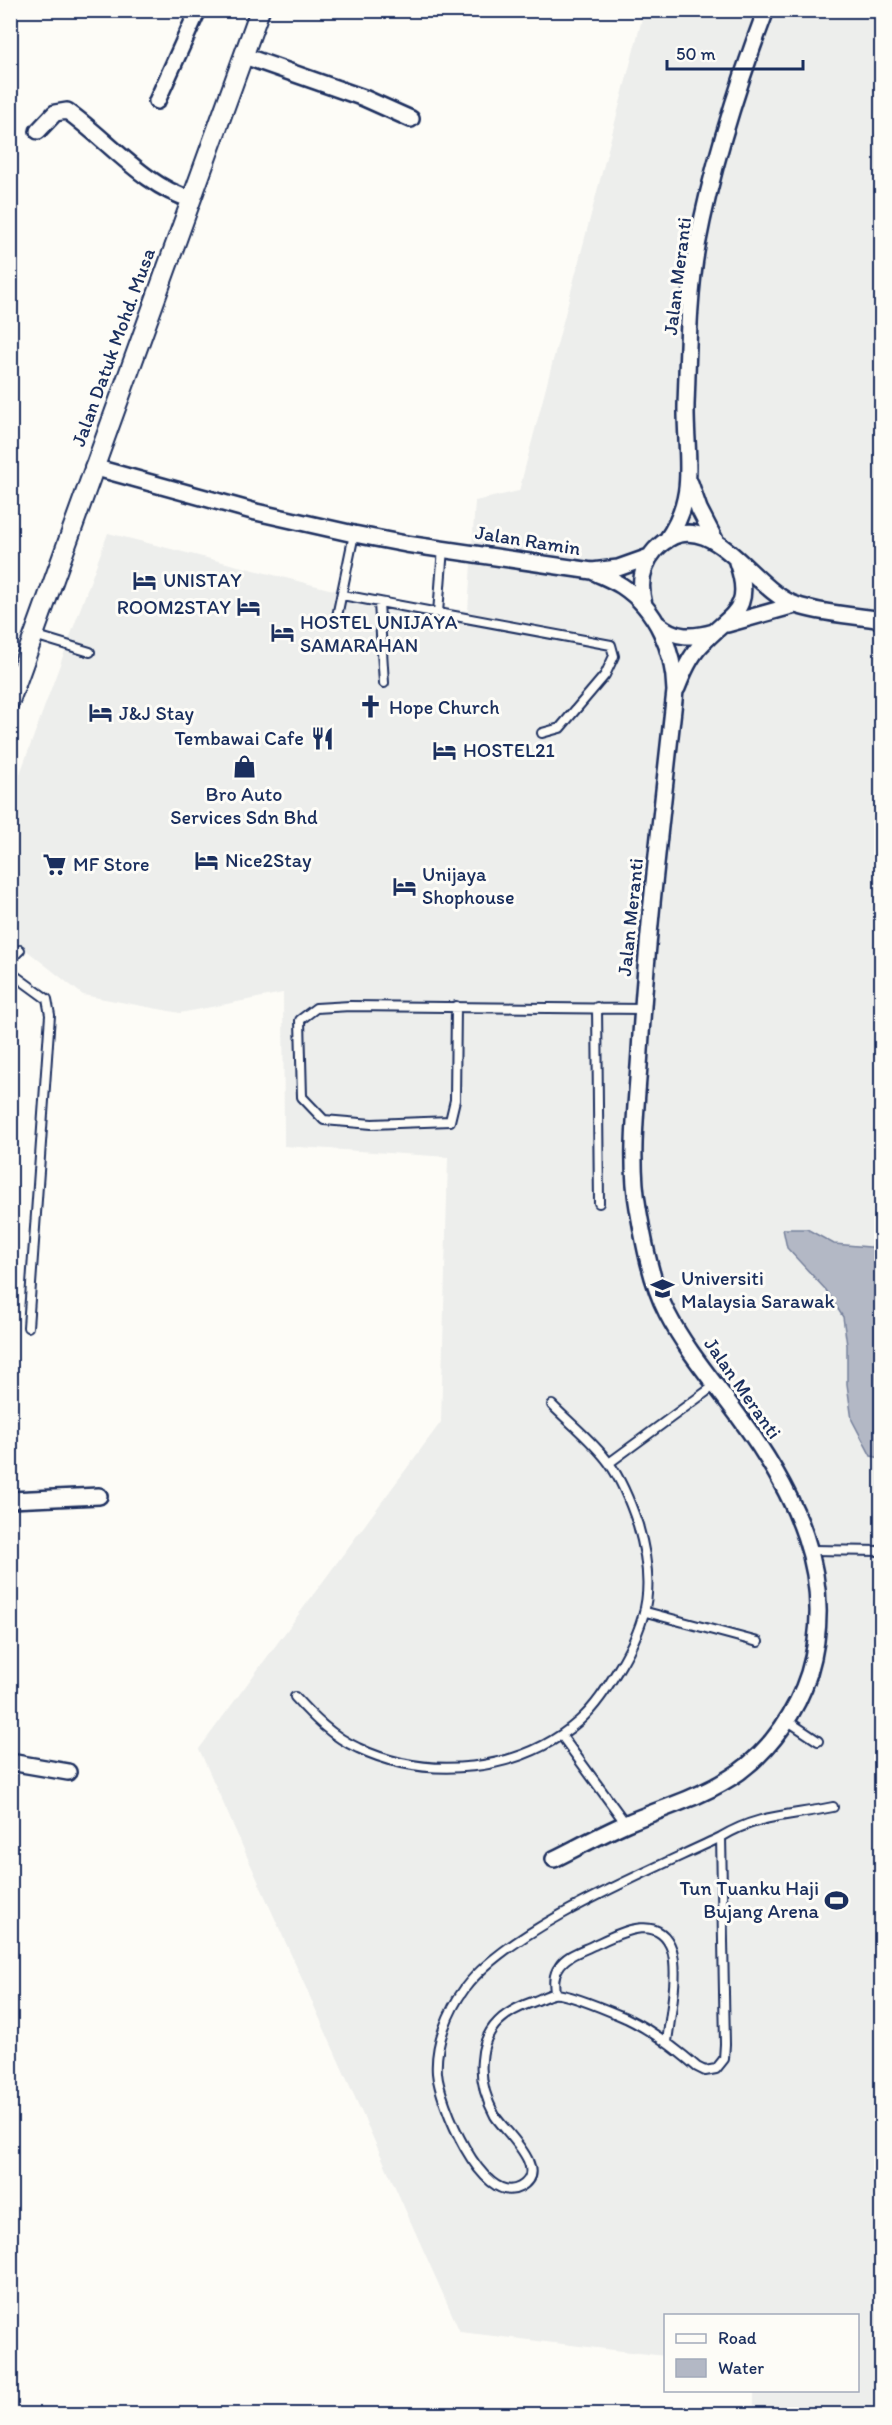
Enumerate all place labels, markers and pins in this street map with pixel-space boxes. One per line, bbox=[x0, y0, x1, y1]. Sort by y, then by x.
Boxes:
hotel icon: UNISTAY bbox=[132, 567, 158, 593]
place label: UNISTAY bbox=[163, 568, 242, 592]
hotel icon: ROOM2STAY bbox=[236, 594, 262, 620]
place label: ROOM2STAY bbox=[117, 595, 232, 619]
place label: HOSTEL UNIJAYA SAMARAHAN bbox=[300, 610, 458, 657]
hotel icon: HOSTEL UNIJAYA SAMARAHAN bbox=[269, 620, 295, 646]
church icon: Hope Church bbox=[358, 694, 384, 720]
place label: Hope Church bbox=[389, 695, 499, 719]
hotel icon: J&J Stay bbox=[88, 700, 114, 726]
place label: J&J Stay bbox=[119, 701, 195, 725]
restaurant icon: Tembawai Cafe bbox=[309, 725, 335, 751]
place label: Tembawai Cafe bbox=[175, 726, 304, 750]
hotel icon: HOSTEL21 bbox=[432, 737, 458, 763]
place label: HOSTEL21 bbox=[463, 738, 555, 762]
shop icon: Bro Auto Services Sdn Bhd bbox=[231, 753, 257, 779]
place label: Bro Auto Services Sdn Bhd bbox=[170, 782, 318, 829]
hotel icon: Nice2Stay bbox=[194, 847, 220, 873]
place label: Nice2Stay bbox=[225, 848, 312, 872]
supermarket icon: MF Store bbox=[42, 851, 68, 877]
place label: MF Store bbox=[73, 852, 150, 876]
place label: Unijaya Shophouse bbox=[422, 862, 514, 909]
hotel icon: Unijaya Shophouse bbox=[391, 873, 417, 899]
place label: Universiti Malaysia Sarawak bbox=[681, 1266, 835, 1313]
school or university icon: Universiti Malaysia Sarawak bbox=[650, 1276, 676, 1302]
place label: Tun Tuanku Haji Bujang Arena bbox=[680, 1876, 820, 1923]
sports icon: Tun Tuanku Haji Bujang Arena bbox=[824, 1887, 850, 1913]

